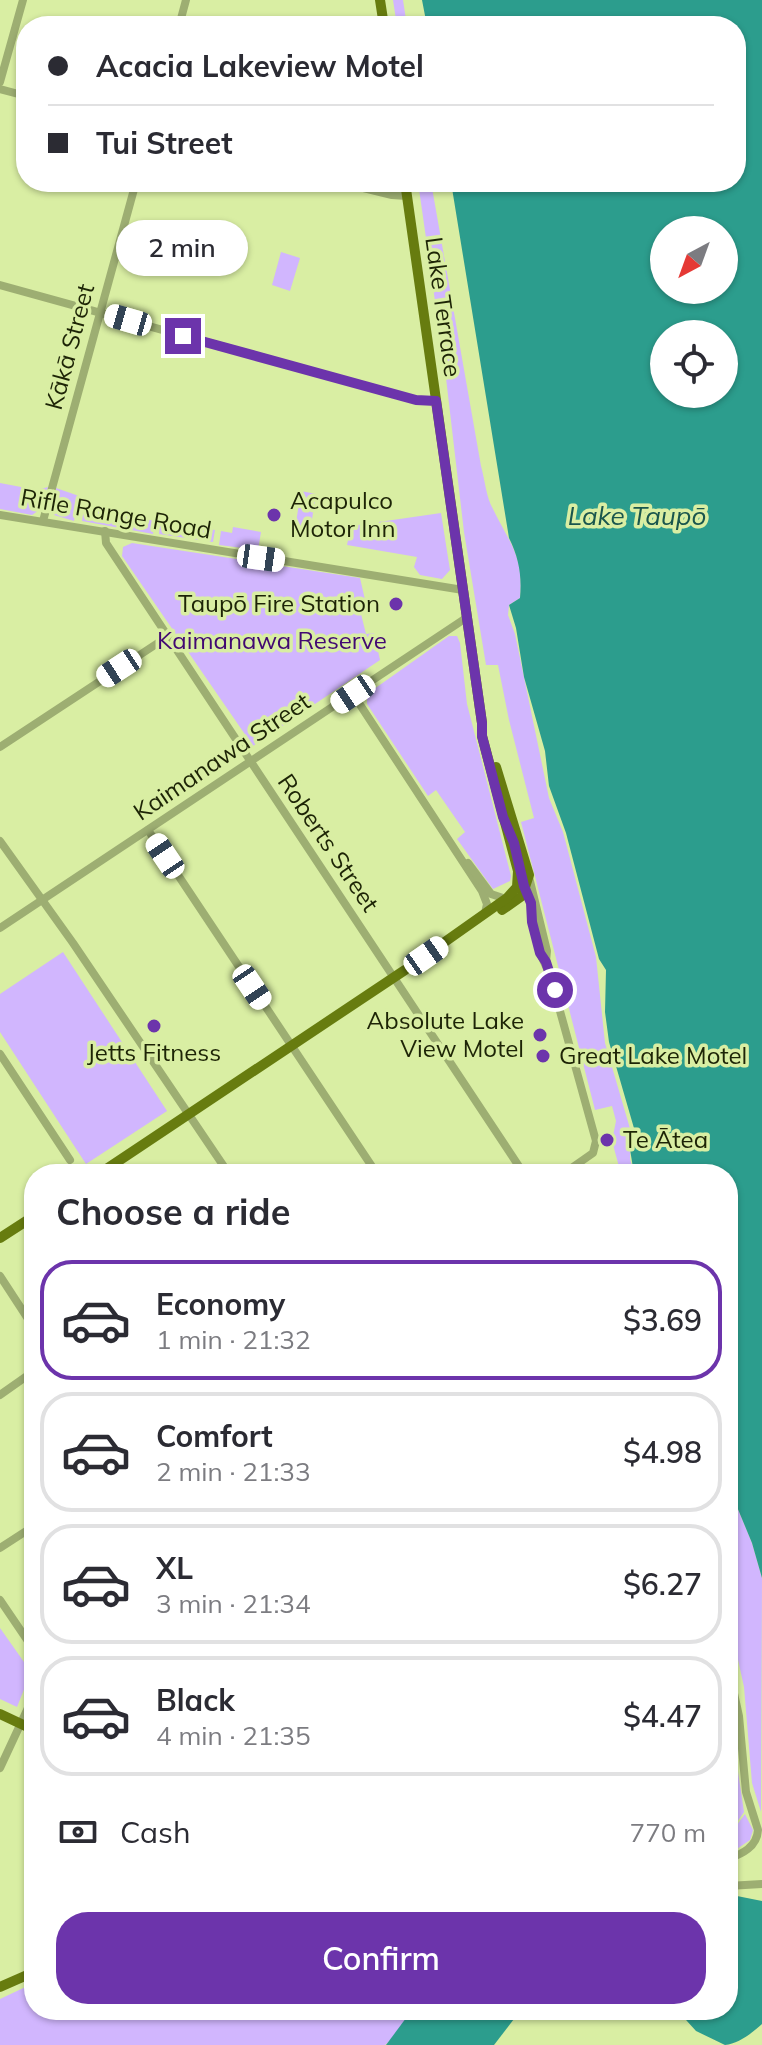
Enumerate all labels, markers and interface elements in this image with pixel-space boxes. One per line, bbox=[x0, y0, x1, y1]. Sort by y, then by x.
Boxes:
text: Acacia Lakeview Motel bbox=[96, 47, 424, 85]
text: Tui Street bbox=[96, 124, 233, 162]
north arrow bbox=[650, 216, 738, 304]
map controls bbox=[650, 216, 738, 408]
callout: 2 min bbox=[117, 220, 249, 276]
text: 2 min bbox=[148, 231, 216, 264]
street label: Lake Terrace bbox=[419, 235, 469, 379]
street label: Kākā Street bbox=[38, 281, 100, 413]
car bbox=[102, 302, 154, 338]
route end bbox=[165, 318, 201, 354]
button: locate bbox=[650, 320, 738, 408]
street label: Rifle Range Road bbox=[18, 481, 214, 545]
place label: Acapulco Motor Inn bbox=[290, 485, 395, 543]
water label: Lake Taupō bbox=[568, 499, 706, 532]
marker: Acapulco Motor Inn bbox=[265, 506, 283, 524]
car bbox=[236, 543, 286, 573]
place label: Taupō Fire Station bbox=[178, 588, 380, 618]
marker: Taupō Fire Station bbox=[387, 595, 405, 613]
park label: Kaimanawa Reserve bbox=[157, 625, 387, 655]
car bbox=[92, 645, 146, 691]
car bbox=[326, 671, 380, 717]
street label: Kaimanawa Street bbox=[127, 686, 316, 826]
street label: Roberts Street bbox=[272, 768, 386, 917]
car bbox=[142, 829, 188, 883]
car bbox=[399, 932, 453, 980]
car bbox=[229, 960, 275, 1014]
route start bbox=[537, 972, 573, 1008]
place label: Absolute Lake View Motel bbox=[367, 1005, 524, 1063]
marker: Jetts Fitness bbox=[145, 1017, 163, 1035]
marker: Absolute Lake View Motel bbox=[531, 1026, 549, 1044]
place label: Jetts Fitness bbox=[87, 1037, 221, 1067]
place label: Great Lake Motel bbox=[559, 1040, 747, 1070]
marker: Great Lake Motel bbox=[534, 1047, 552, 1065]
place label: Te Ātea bbox=[623, 1124, 708, 1154]
marker: Te Ātea bbox=[598, 1131, 616, 1149]
text: Choose a ride bbox=[56, 1189, 290, 1234]
icon: car bbox=[60, 1284, 132, 1356]
text: Economy bbox=[156, 1285, 285, 1323]
text: $3.69 bbox=[623, 1301, 702, 1339]
text: 1 min · 21:32 bbox=[156, 1323, 311, 1356]
icon: car bbox=[60, 1416, 132, 1488]
text: Comfort bbox=[156, 1417, 273, 1455]
text: $4.98 bbox=[623, 1433, 702, 1471]
text: 2 min · 21:33 bbox=[156, 1455, 311, 1488]
icon: car bbox=[60, 1548, 132, 1620]
text: XL bbox=[156, 1549, 193, 1587]
text: $6.27 bbox=[623, 1565, 702, 1603]
text: 3 min · 21:34 bbox=[156, 1587, 311, 1620]
icon: car bbox=[60, 1680, 132, 1752]
text: Black bbox=[156, 1681, 235, 1719]
text: $4.47 bbox=[623, 1697, 702, 1735]
text: 4 min · 21:35 bbox=[156, 1719, 311, 1752]
icon: cash bbox=[56, 1810, 100, 1854]
text: Cash bbox=[120, 1813, 191, 1851]
text: 770 m bbox=[630, 1816, 706, 1849]
button: Confirm bbox=[56, 1912, 706, 2004]

